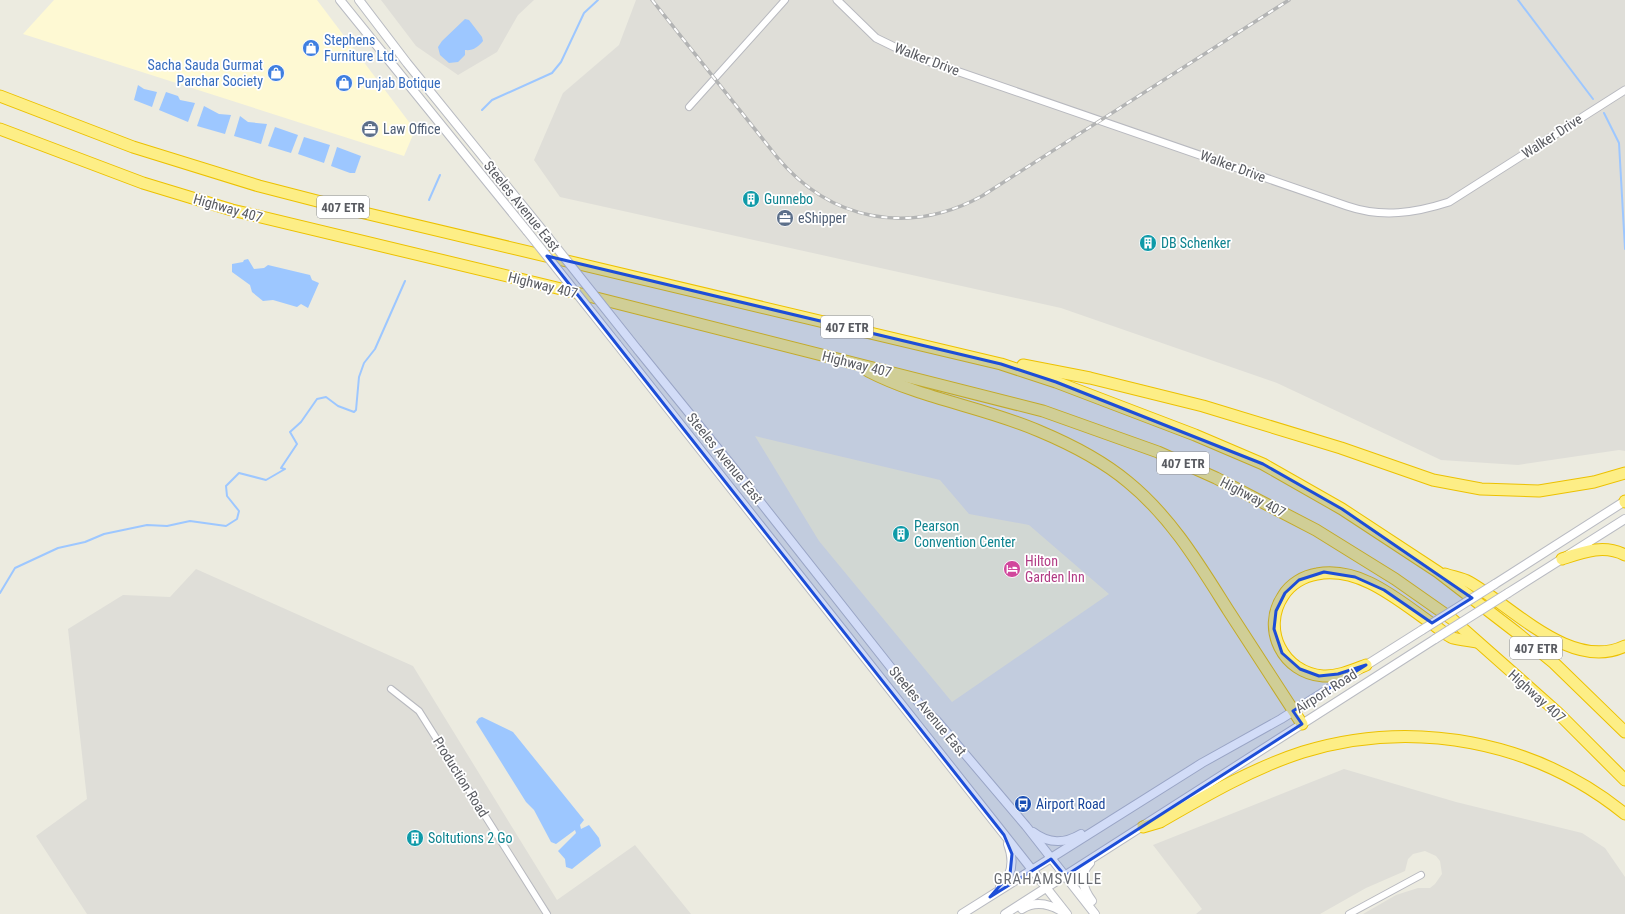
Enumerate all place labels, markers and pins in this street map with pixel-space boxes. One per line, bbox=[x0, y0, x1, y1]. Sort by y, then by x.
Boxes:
place label: Stephens Furniture Ltd. bbox=[324, 32, 398, 64]
shop icon: Stephens Furniture Ltd. bbox=[301, 38, 321, 58]
place label: Sacha Sauda Gurmat Parchar Society bbox=[148, 57, 263, 89]
shop icon: Sacha Sauda Gurmat Parchar Society bbox=[266, 63, 286, 83]
shop icon: Punjab Botique bbox=[334, 73, 354, 93]
place label: Punjab Botique bbox=[357, 75, 441, 91]
office icon: Law Office bbox=[360, 119, 380, 139]
place label: Law Office bbox=[383, 121, 441, 137]
building icon: Gunnebo bbox=[741, 189, 761, 209]
place label: Gunnebo bbox=[764, 191, 813, 207]
office icon: eShipper bbox=[775, 208, 795, 228]
place label: eShipper bbox=[798, 210, 846, 226]
building icon: DB Schenker bbox=[1138, 233, 1158, 253]
place label: DB Schenker bbox=[1161, 235, 1231, 251]
place label: Pearson Convention Center bbox=[914, 518, 1016, 550]
building icon: Pearson Convention Center bbox=[891, 524, 911, 544]
place label: Hilton Garden Inn bbox=[1025, 553, 1085, 585]
hotel icon: Hilton Garden Inn bbox=[1002, 559, 1022, 579]
bus stop icon: Airport Road bbox=[1013, 794, 1033, 814]
place label: Airport Road bbox=[1036, 796, 1106, 812]
building icon: Soltutions 2 Go bbox=[405, 828, 425, 848]
place label: Soltutions 2 Go bbox=[428, 830, 513, 846]

